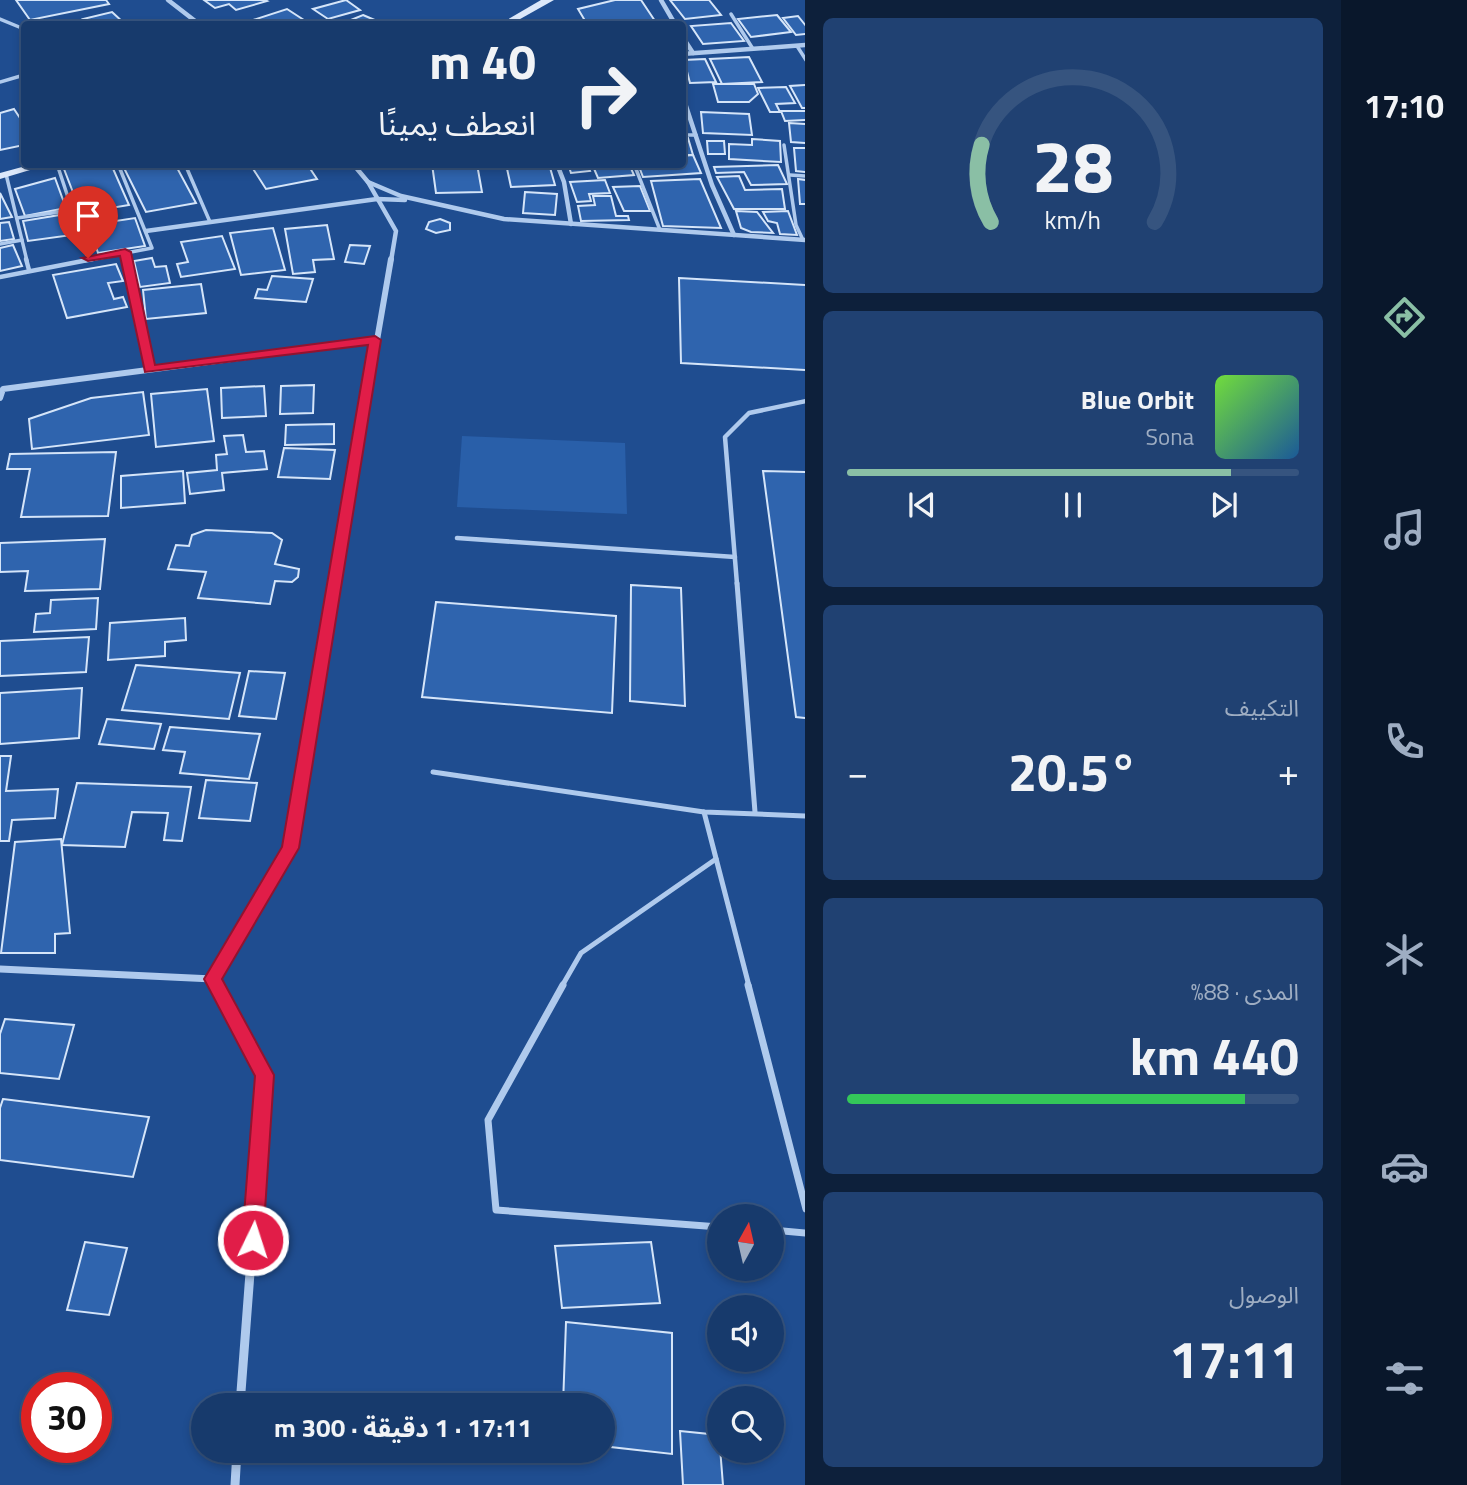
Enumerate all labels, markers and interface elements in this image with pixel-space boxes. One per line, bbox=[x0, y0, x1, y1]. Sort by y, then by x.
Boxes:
text: 40 m bbox=[429, 23, 536, 98]
icon: right bbox=[560, 49, 651, 140]
text: 17:10 bbox=[1364, 82, 1444, 130]
text: انعطف يمينًا bbox=[378, 99, 536, 147]
text: 28 bbox=[1032, 110, 1114, 220]
pin bbox=[58, 186, 118, 258]
icon: arrive bbox=[69, 197, 107, 235]
text: km/h bbox=[1045, 201, 1101, 239]
icon: directions bbox=[1380, 293, 1429, 342]
text: Blue Orbit bbox=[1081, 380, 1194, 419]
text: Sona bbox=[1146, 419, 1194, 454]
icon: previous bbox=[903, 486, 941, 524]
icon: pause bbox=[1054, 486, 1092, 524]
icon: next bbox=[1205, 486, 1243, 524]
icon: music bbox=[1380, 505, 1429, 554]
text: التكييف bbox=[1225, 690, 1299, 725]
icon: phone bbox=[1380, 717, 1429, 766]
text: 20.5° bbox=[1008, 732, 1138, 811]
text: − bbox=[847, 743, 868, 801]
text: + bbox=[1278, 743, 1299, 801]
icon: climate bbox=[1380, 930, 1429, 979]
text: المدى · 88% bbox=[1191, 974, 1299, 1009]
text: 440 km bbox=[1130, 1016, 1299, 1095]
icon: car bbox=[1380, 1142, 1429, 1191]
position arrow bbox=[216, 1203, 290, 1277]
north arrow bbox=[707, 1204, 784, 1281]
map controls bbox=[707, 1204, 784, 1463]
text: الوصول bbox=[1229, 1277, 1299, 1312]
button: sound bbox=[707, 1295, 784, 1372]
text: 17:11 bbox=[1169, 1319, 1299, 1398]
icon: filters bbox=[1380, 1354, 1429, 1403]
speed limit sign: 30 bbox=[21, 1372, 112, 1463]
button: search bbox=[707, 1386, 784, 1463]
text: 17:11 · 1 دقيقة · 300 m bbox=[274, 1408, 532, 1447]

